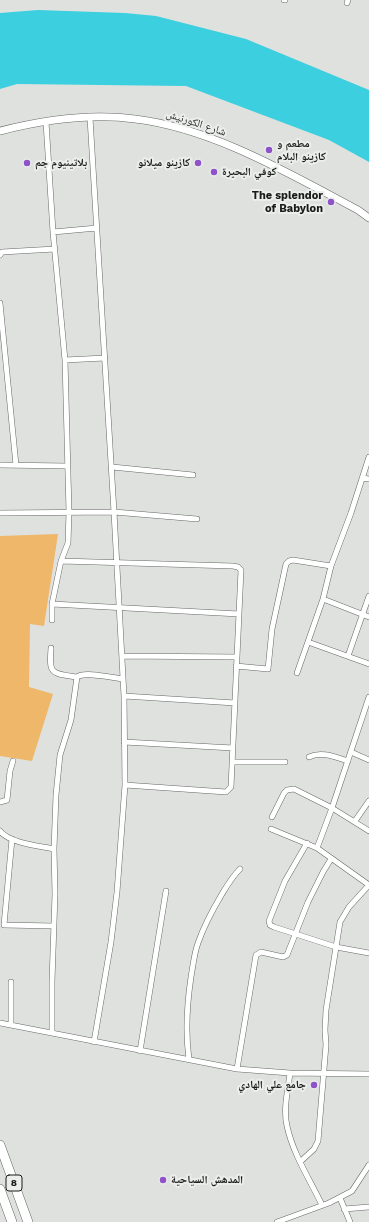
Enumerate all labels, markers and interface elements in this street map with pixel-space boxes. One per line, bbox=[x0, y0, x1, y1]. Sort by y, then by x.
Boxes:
street label: شارع الكورنيش bbox=[164, 107, 228, 139]
place label: مطعم و كازينو البلام bbox=[277, 137, 326, 163]
marker: مطعم و كازينو البلام bbox=[264, 145, 274, 155]
place label: بلاتينيوم جم bbox=[35, 156, 87, 170]
place label: كازينو ميلانو bbox=[138, 156, 190, 170]
marker: بلاتينيوم جم bbox=[22, 158, 32, 168]
marker: كازينو ميلانو bbox=[193, 158, 203, 168]
place label: كوفي البحيرة bbox=[222, 165, 277, 179]
marker: كوفي البحيرة bbox=[209, 167, 219, 177]
place label: The splendor of Babylon bbox=[252, 189, 323, 215]
marker: The splendor of Babylon bbox=[326, 197, 336, 207]
place label: جامع علي الهادي bbox=[238, 1078, 306, 1092]
marker: جامع علي الهادي bbox=[309, 1080, 319, 1090]
place label: المدهش السياحية bbox=[171, 1173, 243, 1187]
road number: 8 bbox=[6, 1175, 22, 1191]
marker: المدهش السياحية bbox=[158, 1175, 168, 1185]

